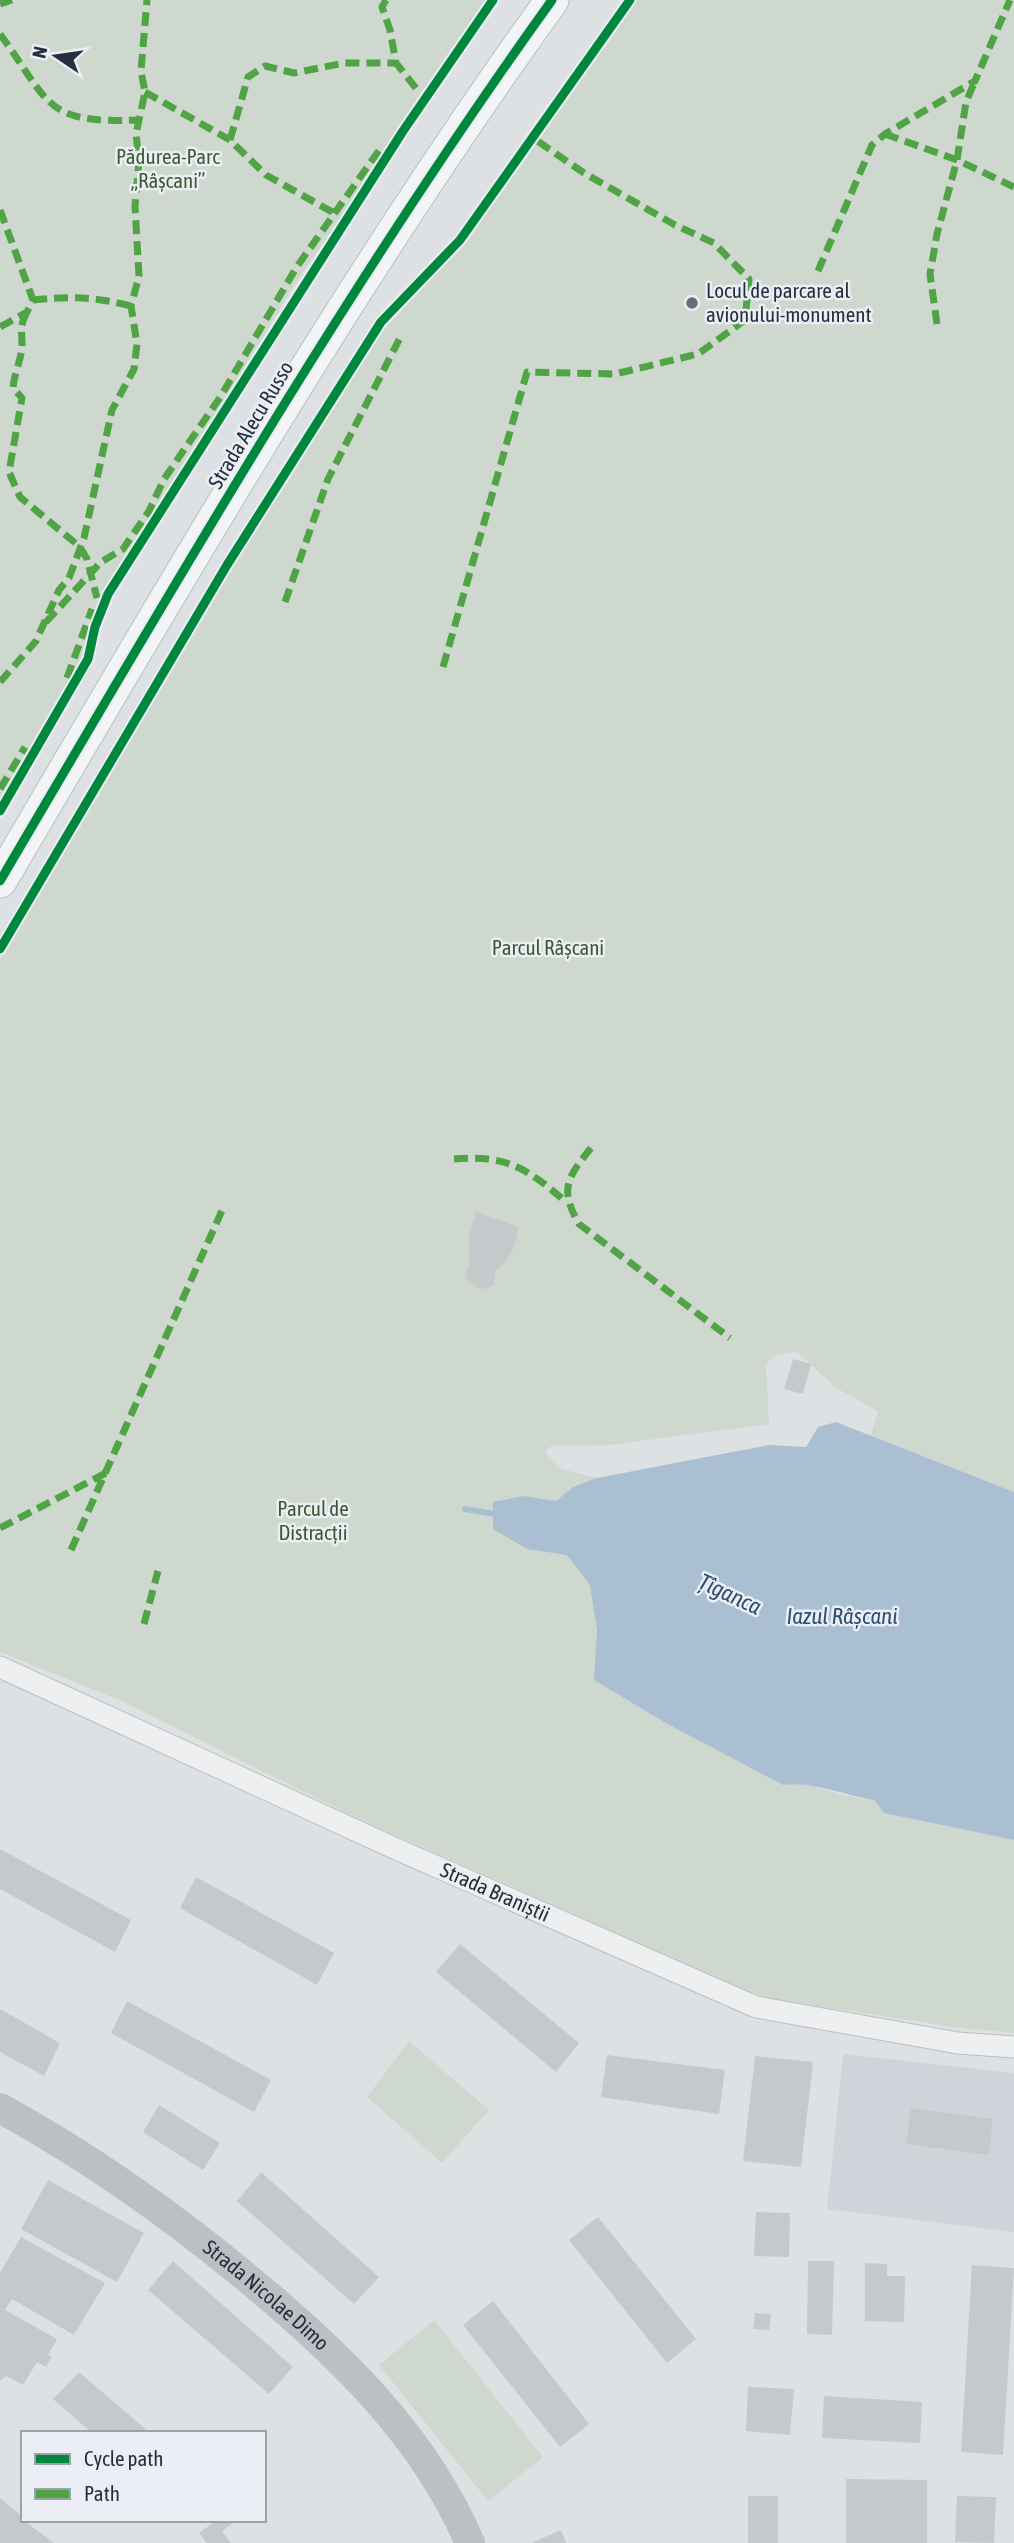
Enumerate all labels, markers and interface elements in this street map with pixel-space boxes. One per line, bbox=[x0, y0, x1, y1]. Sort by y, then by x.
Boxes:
north arrow bbox=[21, 21, 91, 91]
text: N bbox=[27, 44, 51, 60]
park label: Pădurea-Parc „Râșcani” bbox=[116, 144, 220, 192]
place label: Locul de parcare al avionului-monument bbox=[706, 278, 871, 326]
marker: Locul de parcare al avionului-monument bbox=[684, 295, 700, 311]
street label: Strada Alecu Russo bbox=[203, 356, 298, 492]
park label: Parcul Râșcani bbox=[492, 935, 604, 959]
park label: Parcul de Distracții bbox=[277, 1496, 349, 1544]
water label: Țîganca bbox=[694, 1568, 766, 1620]
water label: Iazul Râșcani bbox=[786, 1603, 898, 1629]
street label: Strada Braniștii bbox=[437, 1857, 554, 1926]
street label: Strada Nicolae Dimo bbox=[199, 2234, 334, 2355]
legend bbox=[21, 2431, 266, 2522]
text: Cycle path bbox=[84, 2446, 163, 2470]
text: Path bbox=[84, 2481, 120, 2505]

